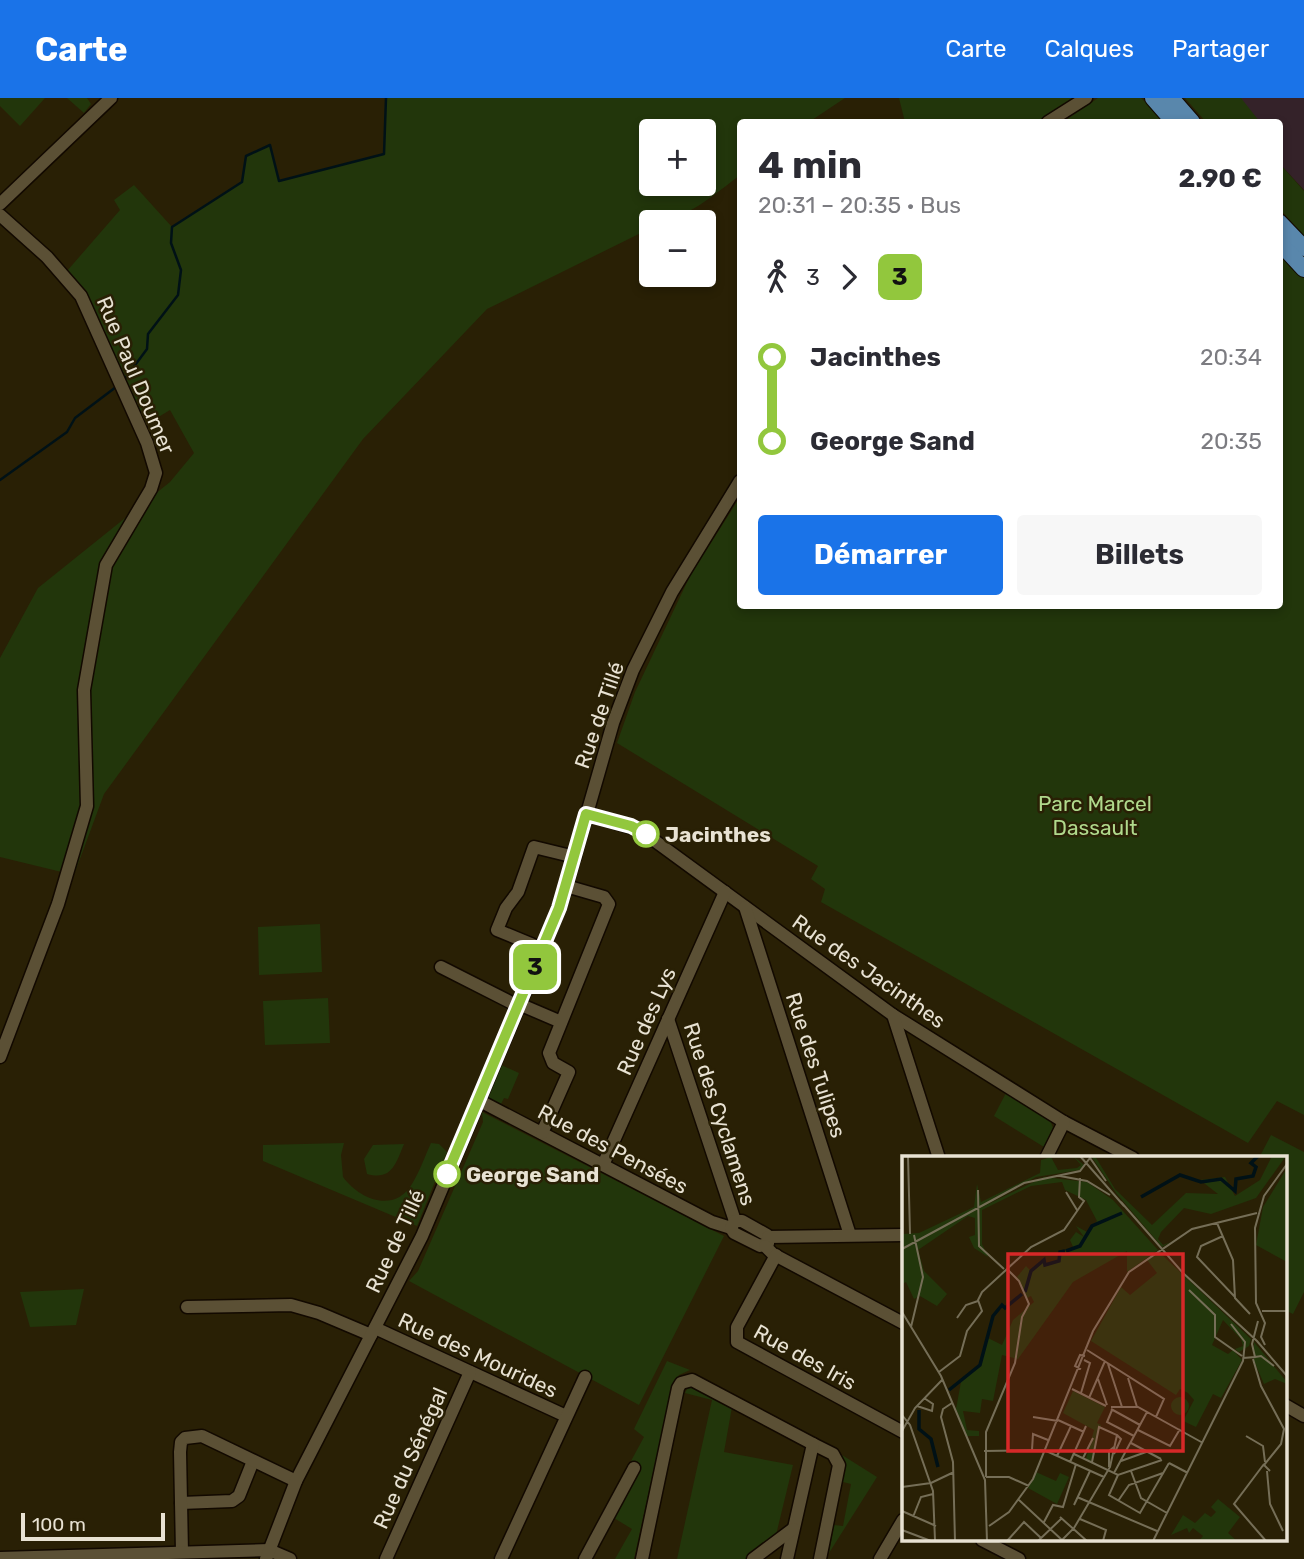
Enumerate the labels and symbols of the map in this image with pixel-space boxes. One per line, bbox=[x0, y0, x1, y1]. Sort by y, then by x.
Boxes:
street label: Rue Paul Doumer bbox=[92, 292, 180, 458]
street label: Rue de Tillé bbox=[569, 658, 629, 772]
park label: Parc Marcel Dassault bbox=[1038, 791, 1152, 840]
marker: Jacinthes bbox=[633, 821, 659, 847]
place label: Jacinthes bbox=[665, 822, 771, 847]
street label: Rue des Jacinthes bbox=[788, 909, 950, 1033]
line badge: 3 bbox=[512, 944, 558, 990]
street label: Rue des Lys bbox=[611, 963, 681, 1079]
street label: Rue des Tulipes bbox=[781, 989, 851, 1141]
street label: Rue des Cyclamens bbox=[679, 1019, 761, 1209]
street label: Rue des Pensées bbox=[534, 1099, 692, 1199]
inset map bbox=[902, 1156, 1286, 1542]
marker: George Sand bbox=[434, 1161, 460, 1187]
place label: George Sand bbox=[466, 1162, 599, 1187]
street label: Rue de Tillé bbox=[360, 1185, 430, 1297]
street label: Rue des Mourides bbox=[394, 1307, 562, 1403]
street label: Rue des Iris bbox=[750, 1319, 860, 1395]
street label: Rue du Sénégal bbox=[368, 1383, 452, 1533]
scale bar bbox=[21, 1510, 164, 1542]

